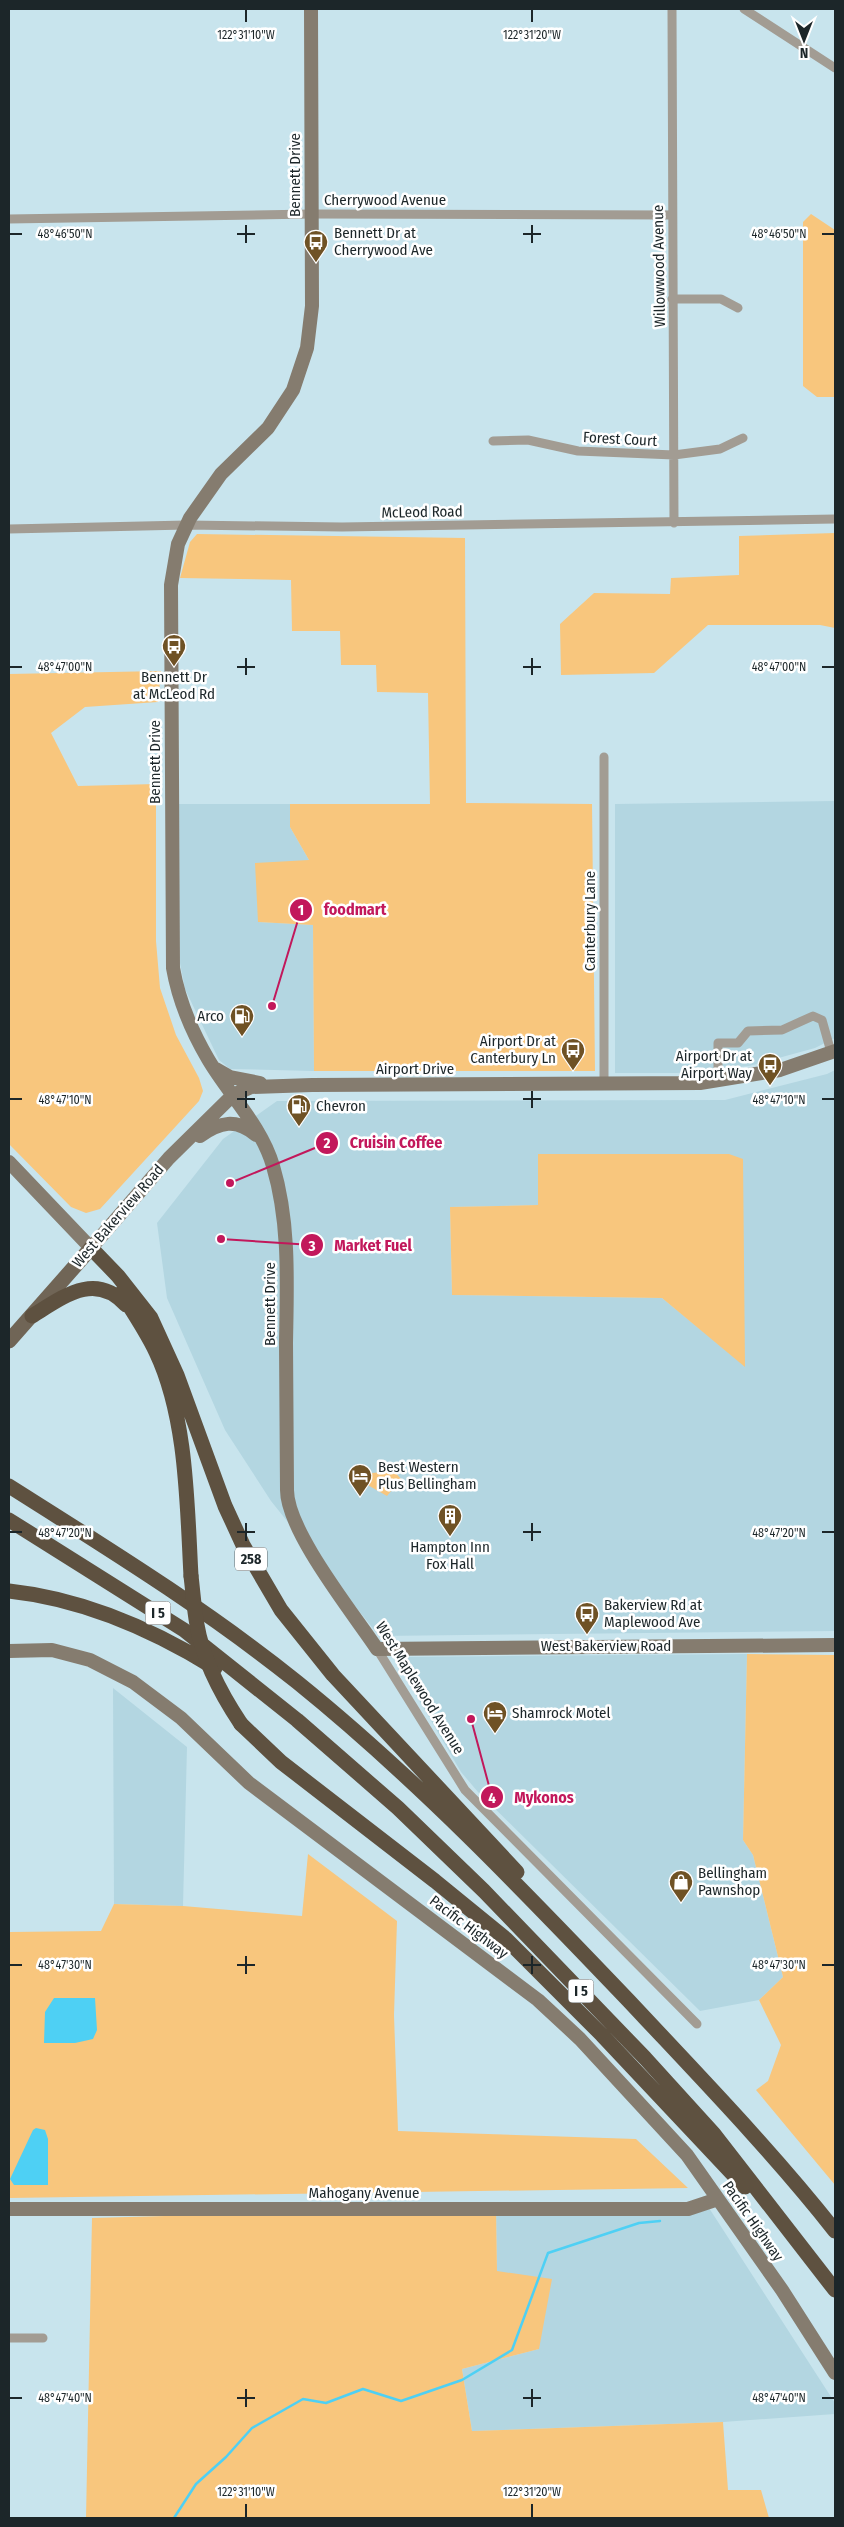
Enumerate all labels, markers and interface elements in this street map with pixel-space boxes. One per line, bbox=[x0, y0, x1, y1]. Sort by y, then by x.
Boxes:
north arrow bbox=[779, 15, 829, 65]
text: 122°31'10"W bbox=[217, 28, 275, 42]
text: 122°31'20"W bbox=[503, 28, 561, 42]
text: N bbox=[800, 44, 808, 61]
street label: Bennett Drive bbox=[286, 133, 304, 217]
street label: Cherrywood Avenue bbox=[324, 191, 446, 209]
street label: Willowwood Avenue bbox=[649, 204, 669, 328]
place label: Bennett Dr at Cherrywood Ave bbox=[334, 224, 433, 259]
text: 48°46'50"N bbox=[38, 227, 92, 241]
text: 48°46'50"N bbox=[752, 227, 806, 241]
bus stop icon: Bennett Dr at Cherrywood Ave bbox=[303, 229, 329, 263]
street label: Forest Court bbox=[582, 428, 658, 450]
street label: McLeod Road bbox=[381, 502, 463, 522]
bus stop icon: Bennett Dr at McLeod Rd bbox=[161, 633, 187, 667]
text: 48°47'00"N bbox=[38, 660, 92, 674]
text: 48°47'00"N bbox=[752, 660, 806, 674]
place label: Bennett Dr at McLeod Rd bbox=[133, 668, 215, 703]
street label: Bennett Drive bbox=[146, 720, 164, 804]
street label: Canterbury Lane bbox=[581, 871, 599, 971]
callout: foodmart bbox=[289, 894, 396, 925]
text: foodmart bbox=[324, 900, 387, 919]
text: 1 bbox=[298, 901, 304, 919]
fuel station icon: Arco bbox=[229, 1003, 255, 1037]
place label: Arco bbox=[197, 1007, 224, 1025]
place label: Airport Dr at Canterbury Ln bbox=[470, 1032, 556, 1067]
bus stop icon: Airport Dr at Canterbury Ln bbox=[560, 1037, 586, 1071]
place label: Airport Dr at Airport Way bbox=[676, 1047, 752, 1082]
bus stop icon: Airport Dr at Airport Way bbox=[757, 1052, 783, 1086]
street label: Airport Drive bbox=[376, 1060, 454, 1078]
text: 48°47'10"N bbox=[38, 1093, 92, 1107]
fuel station icon: Chevron bbox=[286, 1093, 312, 1127]
text: 48°47'10"N bbox=[752, 1093, 806, 1107]
place label: Chevron bbox=[316, 1097, 366, 1115]
callout: Cruisin Coffee bbox=[315, 1127, 452, 1158]
text: Cruisin Coffee bbox=[350, 1133, 442, 1152]
text: 2 bbox=[323, 1134, 331, 1152]
street label: West Bakerview Road bbox=[68, 1161, 168, 1271]
callout: Market Fuel bbox=[299, 1230, 422, 1261]
text: Market Fuel bbox=[334, 1236, 412, 1255]
text: 3 bbox=[307, 1237, 316, 1255]
street label: Bennett Drive bbox=[261, 1262, 279, 1346]
place label: Best Western Plus Bellingham bbox=[378, 1458, 477, 1493]
hotel icon: Best Western Plus Bellingham bbox=[347, 1463, 373, 1497]
building icon: Hampton Inn Fox Hall bbox=[437, 1503, 463, 1537]
text: 48°47'20"N bbox=[38, 1526, 92, 1540]
text: 48°47'20"N bbox=[752, 1526, 806, 1540]
place label: Hampton Inn Fox Hall bbox=[410, 1538, 490, 1573]
road number: 258 bbox=[235, 1548, 267, 1570]
place label: Bakerview Rd at Maplewood Ave bbox=[604, 1596, 702, 1631]
bus stop icon: Bakerview Rd at Maplewood Ave bbox=[574, 1601, 600, 1635]
road number: I 5 bbox=[146, 1602, 170, 1625]
street label: West Maplewood Avenue bbox=[372, 1618, 468, 1758]
street label: West Bakerview Road bbox=[541, 1637, 671, 1655]
hotel icon: Shamrock Motel bbox=[482, 1700, 508, 1734]
place label: Shamrock Motel bbox=[512, 1704, 611, 1722]
callout: Mykonos bbox=[479, 1782, 584, 1813]
text: Mykonos bbox=[514, 1788, 574, 1807]
text: 4 bbox=[488, 1789, 496, 1807]
place label: Bellingham Pawnshop bbox=[698, 1864, 767, 1899]
shop icon: Bellingham Pawnshop bbox=[668, 1869, 694, 1903]
street label: Pacific Highway bbox=[426, 1892, 512, 1963]
text: 48°47'30"N bbox=[38, 1958, 92, 1972]
text: 48°47'30"N bbox=[752, 1958, 806, 1972]
road number: I 5 bbox=[568, 1980, 594, 2002]
street label: Pacific Highway bbox=[719, 2177, 787, 2265]
street label: Mahogany Avenue bbox=[308, 2184, 420, 2202]
text: 48°47'40"N bbox=[38, 2391, 92, 2405]
text: 48°47'40"N bbox=[752, 2391, 806, 2405]
text: 122°31'10"W bbox=[217, 2485, 275, 2499]
text: 122°31'20"W bbox=[503, 2485, 561, 2499]

